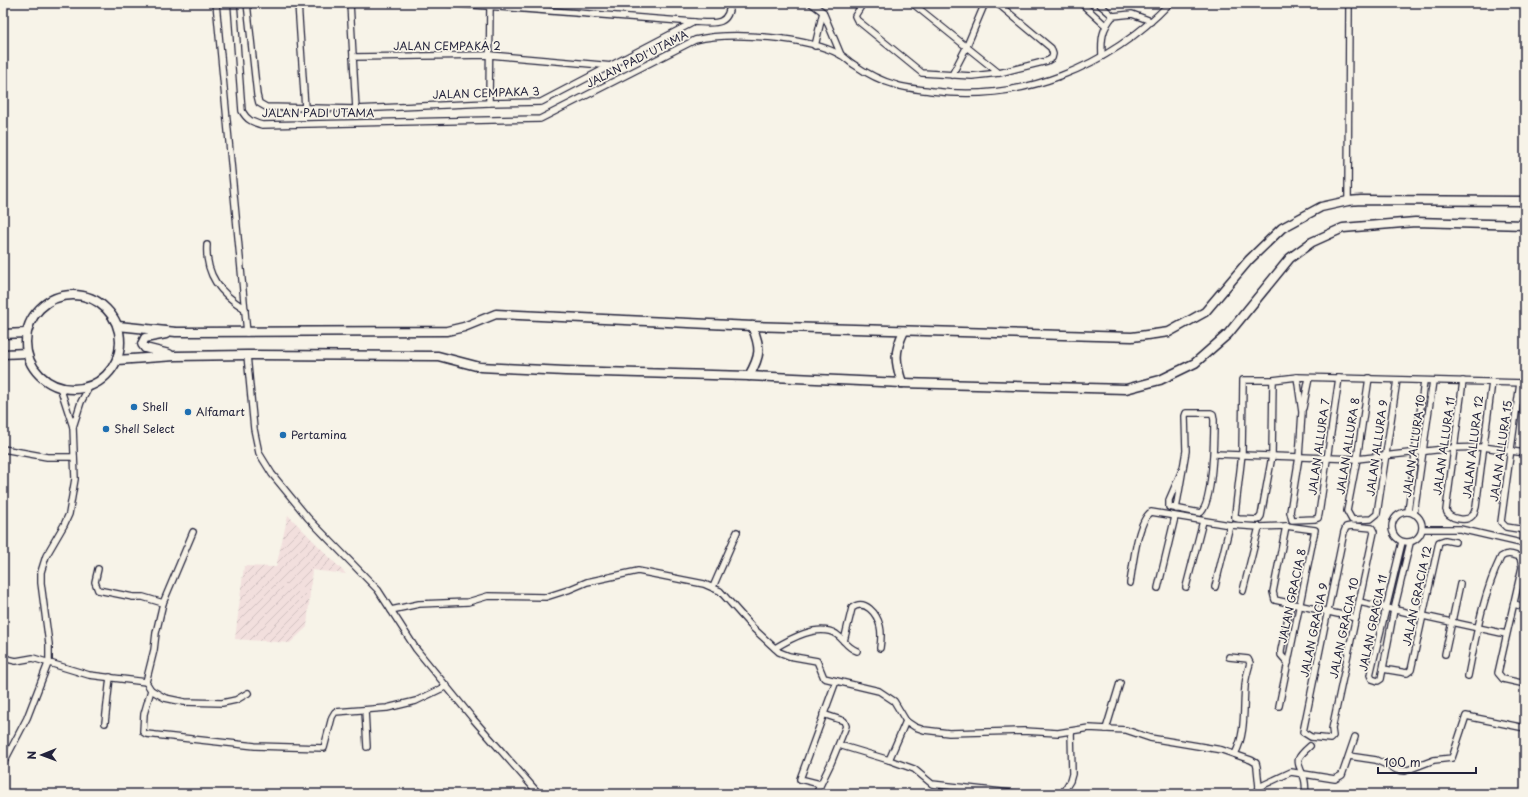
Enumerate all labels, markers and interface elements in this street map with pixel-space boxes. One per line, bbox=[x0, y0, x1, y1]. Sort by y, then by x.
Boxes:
street label: JALAN PADI UTAMA bbox=[583, 25, 691, 92]
street label: JALAN CEMPAKA 2 bbox=[393, 37, 501, 54]
street label: JALAN CEMPAKA 3 bbox=[432, 82, 540, 103]
street label: JALAN PADI UTAMA bbox=[262, 104, 374, 121]
street label: JALAN ALLURA 10 bbox=[1398, 393, 1429, 498]
street label: JALAN ALLURA 12 bbox=[1458, 394, 1487, 499]
street label: JALAN ALLURA 8 bbox=[1331, 396, 1364, 496]
street label: JALAN ALLURA 11 bbox=[1428, 396, 1459, 496]
place label: Shell bbox=[142, 398, 168, 415]
street label: JALAN ALLURA 7 bbox=[1303, 398, 1334, 496]
street label: JALAN ALLURA 9 bbox=[1361, 399, 1392, 497]
street label: JALAN ALLURA 15 bbox=[1485, 399, 1516, 503]
marker: Shell bbox=[129, 402, 139, 412]
place label: Alfamart bbox=[196, 403, 245, 420]
marker: Alfamart bbox=[183, 407, 193, 417]
place label: Shell Select bbox=[114, 420, 175, 437]
marker: Shell Select bbox=[101, 424, 111, 434]
place label: Pertamina bbox=[291, 426, 347, 443]
marker: Pertamina bbox=[278, 430, 288, 440]
street label: JALAN GRACIA 12 bbox=[1398, 544, 1435, 648]
street label: JALAN GRACIA 8 bbox=[1273, 547, 1310, 645]
street label: JALAN GRACIA 11 bbox=[1354, 573, 1391, 673]
street label: JALAN GRACIA 10 bbox=[1325, 576, 1363, 680]
street label: JALAN GRACIA 9 bbox=[1295, 581, 1332, 679]
north arrow bbox=[22, 735, 62, 775]
scale bar bbox=[1378, 749, 1476, 775]
text: N bbox=[23, 750, 40, 760]
text: 100 m bbox=[1384, 753, 1421, 771]

